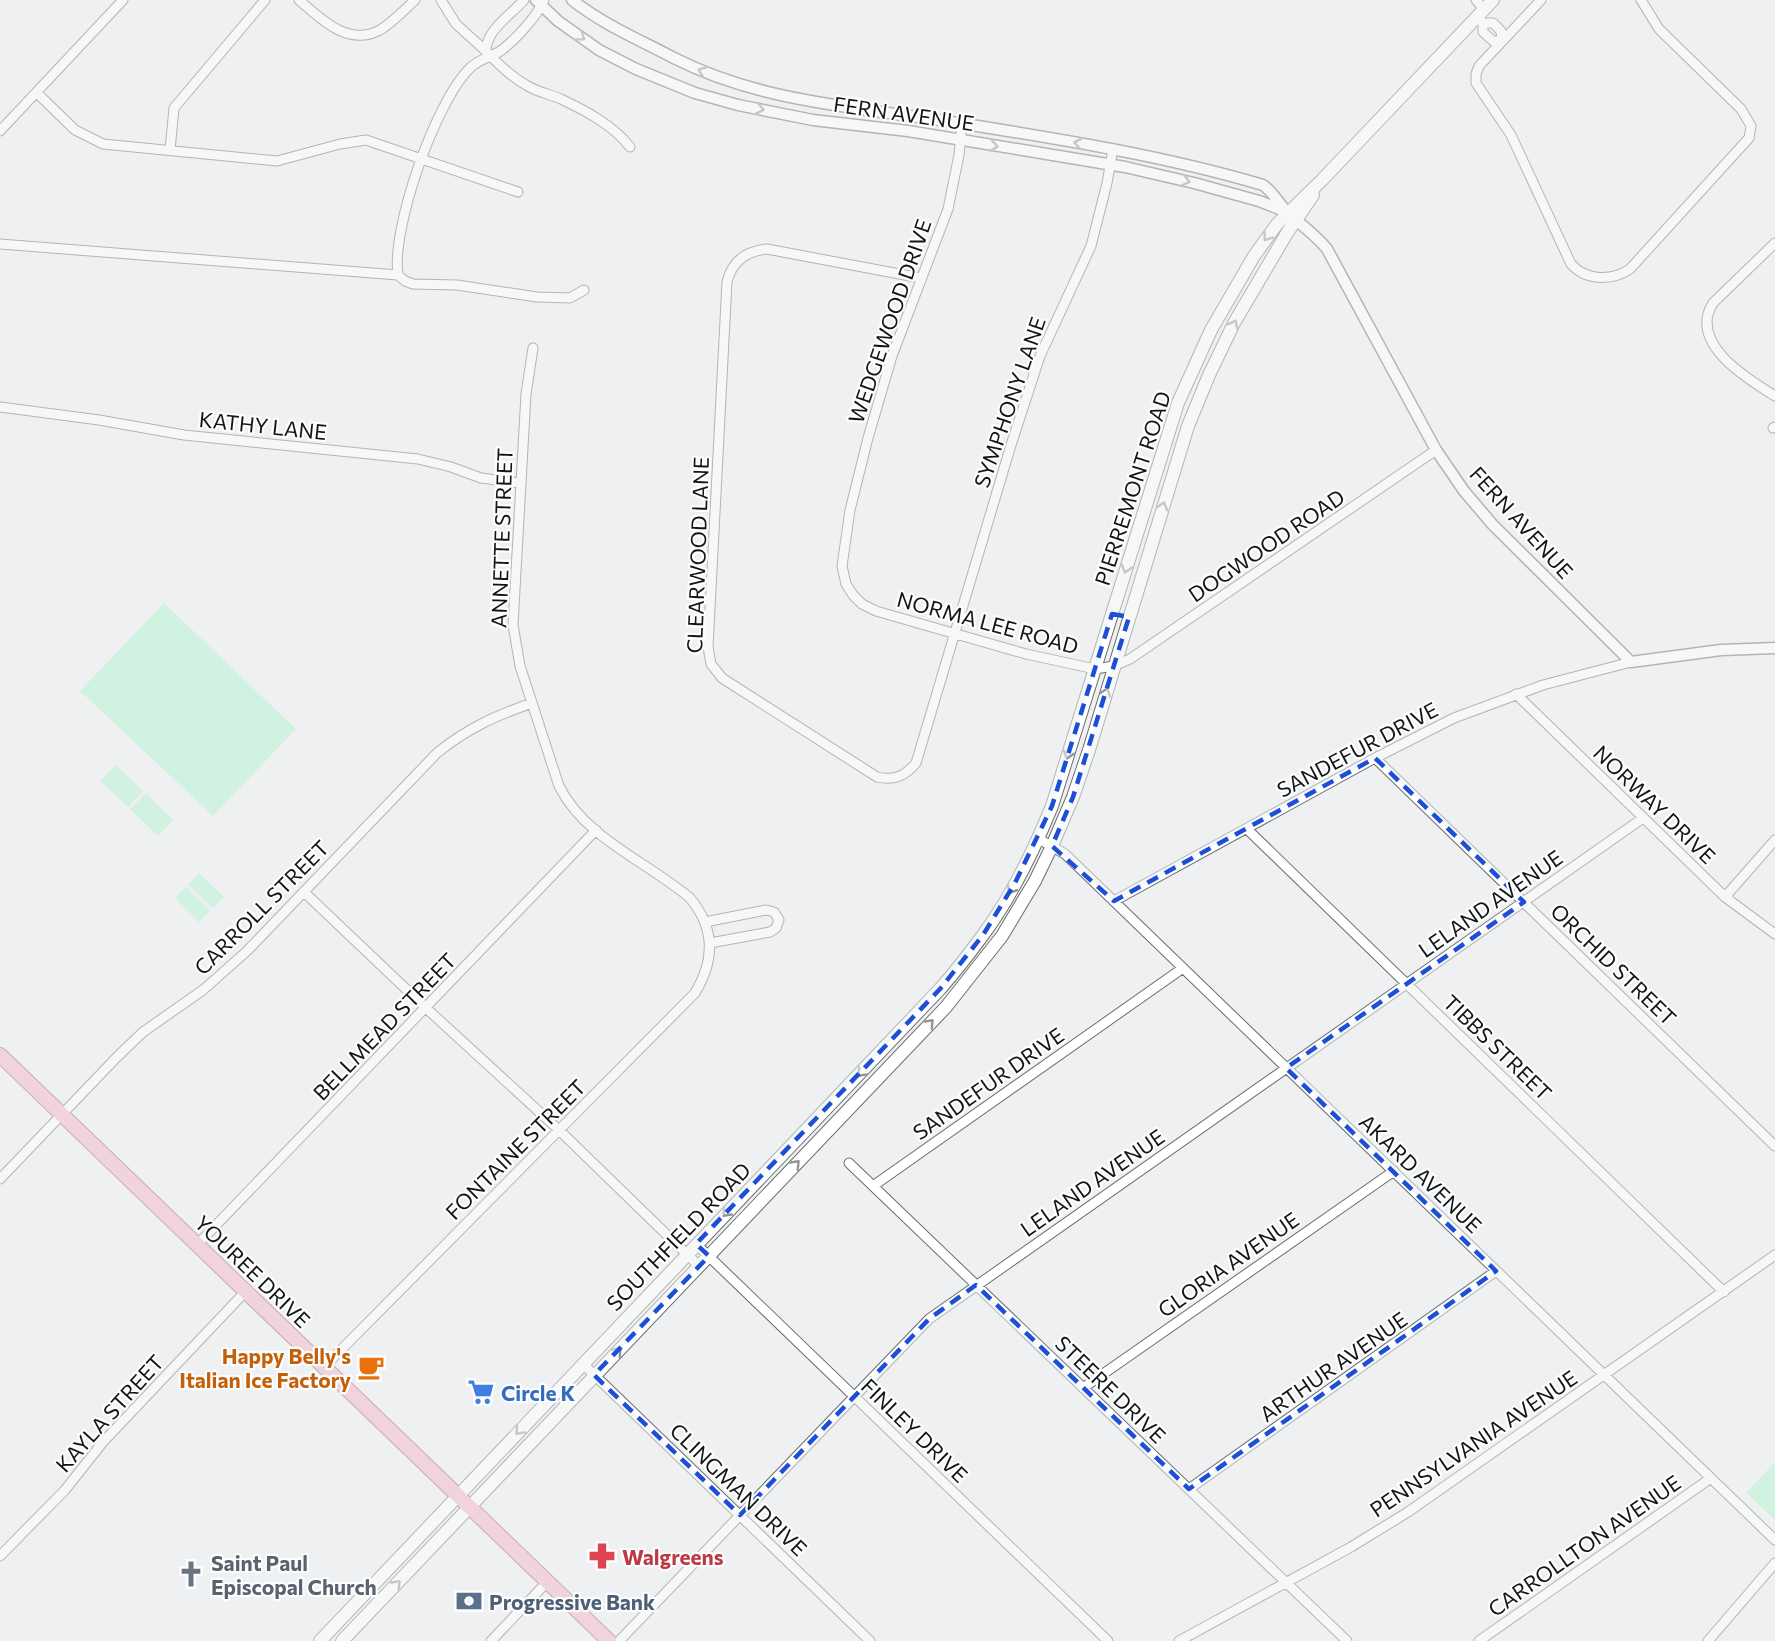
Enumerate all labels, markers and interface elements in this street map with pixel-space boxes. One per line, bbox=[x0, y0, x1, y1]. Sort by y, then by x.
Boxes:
one-way arrow bbox=[575, 30, 586, 41]
one-way arrow bbox=[697, 65, 708, 78]
street label: FERN AVENUE bbox=[832, 91, 976, 135]
one-way arrow bbox=[755, 102, 765, 115]
one-way arrow bbox=[1074, 137, 1084, 150]
one-way arrow bbox=[990, 139, 999, 151]
one-way arrow bbox=[1181, 173, 1191, 186]
street label: WEDGEWOOD DRIVE bbox=[842, 216, 936, 426]
one-way arrow bbox=[1263, 230, 1274, 241]
street label: SYMPHONY LANE bbox=[968, 313, 1050, 491]
one-way arrow bbox=[1227, 320, 1238, 331]
street label: PIERREMONT ROAD bbox=[1089, 388, 1175, 588]
street label: KATHY LANE bbox=[198, 406, 328, 444]
street label: ANNETTE STREET bbox=[485, 448, 517, 628]
street label: CLEARWOOD LANE bbox=[681, 456, 713, 654]
street label: FERN AVENUE bbox=[1465, 461, 1579, 583]
street label: DOGWOOD ROAD bbox=[1183, 483, 1349, 607]
one-way arrow bbox=[1156, 501, 1168, 511]
one-way arrow bbox=[1121, 563, 1133, 574]
street label: NORMA LEE ROAD bbox=[895, 586, 1081, 658]
one-way arrow bbox=[1099, 687, 1111, 698]
street label: SANDEFUR DRIVE bbox=[1272, 696, 1442, 802]
street label: NORWAY DRIVE bbox=[1589, 740, 1721, 868]
one-way arrow bbox=[1063, 750, 1075, 760]
street label: CARROLL STREET bbox=[189, 835, 333, 979]
street label: LELAND AVENUE bbox=[1413, 844, 1567, 962]
one-way arrow bbox=[1007, 884, 1018, 894]
street label: ORCHID STREET bbox=[1546, 898, 1682, 1030]
street label: BELLMEAD STREET bbox=[307, 947, 461, 1105]
street label: TIBBS STREET bbox=[1439, 989, 1557, 1105]
one-way arrow bbox=[923, 1019, 934, 1030]
street label: SANDEFUR DRIVE bbox=[908, 1022, 1068, 1144]
one-way arrow bbox=[857, 1066, 868, 1076]
street label: FONTAINE STREET bbox=[440, 1074, 590, 1224]
street label: AKARD AVENUE bbox=[1355, 1108, 1487, 1238]
street label: LELAND AVENUE bbox=[1015, 1123, 1169, 1241]
street label: SOUTHFIELD ROAD bbox=[601, 1157, 755, 1315]
one-way arrow bbox=[789, 1161, 800, 1171]
one-way arrow bbox=[722, 1206, 733, 1217]
street label: GLORIA AVENUE bbox=[1153, 1206, 1303, 1322]
street label: YOUREE DRIVE bbox=[190, 1210, 316, 1332]
street label: ARTHUR AVENUE bbox=[1254, 1306, 1412, 1426]
street label: STEERE DRIVE bbox=[1051, 1330, 1171, 1448]
place label: Happy Belly's Italian Ice Factory bbox=[179, 1343, 351, 1392]
one-way arrow bbox=[611, 1347, 622, 1358]
street label: KAYLA STREET bbox=[50, 1349, 168, 1477]
cafe icon: Happy Belly's Italian Ice Factory bbox=[356, 1352, 386, 1382]
street label: PENNSYLVANIA AVENUE bbox=[1365, 1364, 1581, 1522]
street label: FINLEY DRIVE bbox=[857, 1373, 973, 1487]
supermarket icon: Circle K bbox=[466, 1377, 496, 1407]
place label: Circle K bbox=[501, 1380, 576, 1405]
street label: CLINGMAN DRIVE bbox=[665, 1417, 813, 1561]
one-way arrow bbox=[516, 1424, 527, 1435]
street label: CARROLLTON AVENUE bbox=[1483, 1469, 1685, 1621]
pharmacy icon: Walgreens bbox=[587, 1541, 617, 1571]
place label: Walgreens bbox=[622, 1544, 724, 1569]
place label: Saint Paul Episcopal Church bbox=[211, 1550, 377, 1599]
church icon: Saint Paul Episcopal Church bbox=[176, 1559, 206, 1589]
one-way arrow bbox=[389, 1580, 400, 1591]
bank icon: Progressive Bank bbox=[454, 1586, 484, 1616]
place label: Progressive Bank bbox=[489, 1589, 655, 1614]

